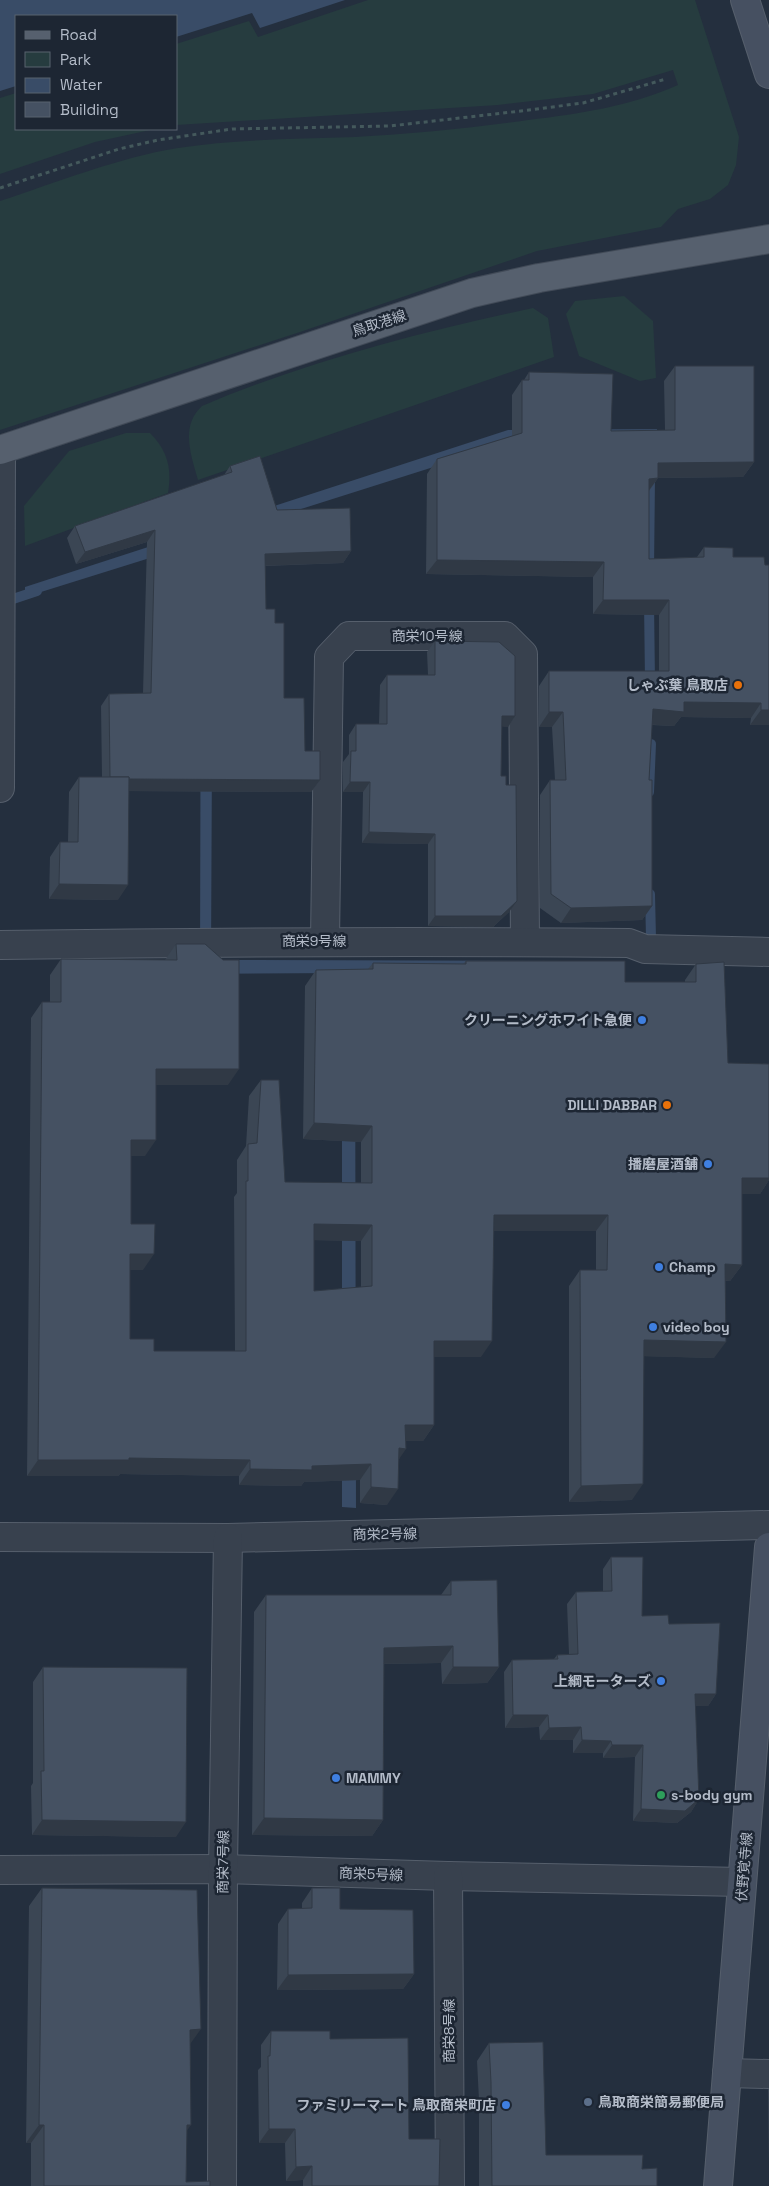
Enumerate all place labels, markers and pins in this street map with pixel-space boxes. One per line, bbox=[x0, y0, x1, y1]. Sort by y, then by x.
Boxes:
place label: しゃぶ葉 鳥取店 bbox=[626, 676, 728, 694]
marker: しゃぶ葉 鳥取店 bbox=[732, 679, 744, 691]
place label: クリーニングホワイト急便 bbox=[464, 1011, 632, 1029]
marker: クリーニングホワイト急便 bbox=[636, 1014, 648, 1026]
place label: DILLI DABBAR bbox=[567, 1096, 657, 1114]
marker: DILLI DABBAR bbox=[661, 1099, 673, 1111]
place label: 播磨屋酒舗 bbox=[628, 1155, 698, 1173]
marker: 播磨屋酒舗 bbox=[702, 1158, 714, 1170]
place label: Champ bbox=[669, 1258, 716, 1276]
marker: Champ bbox=[653, 1261, 665, 1273]
place label: video boy bbox=[663, 1318, 730, 1336]
marker: video boy bbox=[647, 1321, 659, 1333]
place label: 上綱モーターズ bbox=[554, 1672, 651, 1690]
marker: 上綱モーターズ bbox=[655, 1675, 667, 1687]
place label: MAMMY bbox=[346, 1769, 401, 1787]
marker: MAMMY bbox=[330, 1772, 342, 1784]
place label: s-body gym bbox=[671, 1786, 753, 1804]
marker: s-body gym bbox=[655, 1789, 667, 1801]
place label: 鳥取商栄簡易郵便局 bbox=[598, 2093, 724, 2111]
place label: ファミリーマート 鳥取商栄町店 bbox=[296, 2096, 496, 2114]
marker: 鳥取商栄簡易郵便局 bbox=[582, 2096, 594, 2108]
marker: ファミリーマート 鳥取商栄町店 bbox=[500, 2099, 512, 2111]

